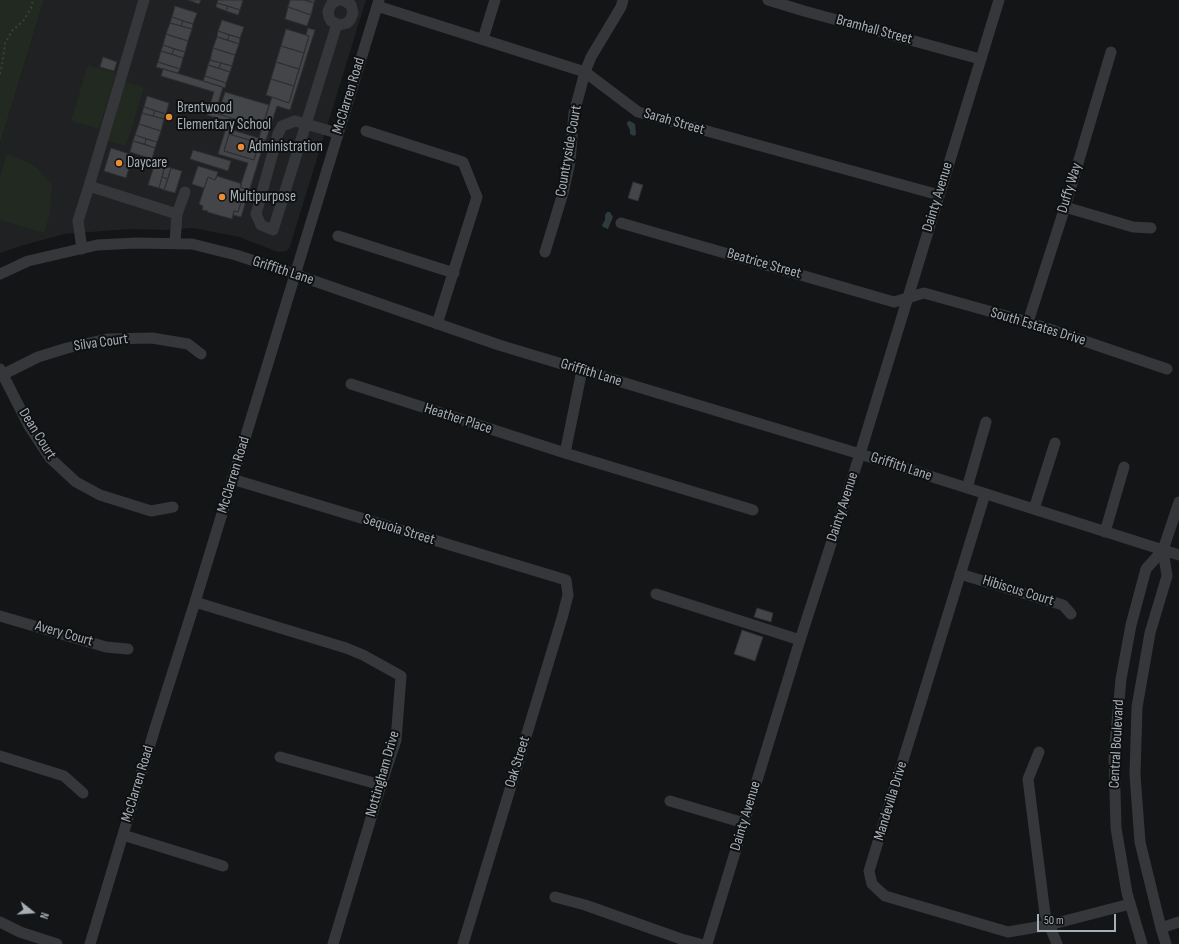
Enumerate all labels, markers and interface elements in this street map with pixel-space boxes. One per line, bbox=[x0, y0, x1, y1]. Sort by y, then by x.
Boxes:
street label: Bramhall Street bbox=[834, 11, 914, 49]
street label: McClarren Road bbox=[329, 56, 369, 136]
place label: Brentwood Elementary School bbox=[177, 99, 271, 134]
street label: Countryside Court bbox=[552, 104, 586, 198]
street label: Sarah Street bbox=[641, 105, 707, 139]
marker: Brentwood Elementary School bbox=[164, 112, 174, 122]
place label: Administration bbox=[249, 138, 323, 156]
marker: Administration bbox=[236, 142, 246, 152]
place label: Daycare bbox=[127, 154, 167, 172]
marker: Daycare bbox=[114, 158, 124, 168]
street label: Dainty Avenue bbox=[919, 160, 957, 234]
street label: Duffy Way bbox=[1054, 161, 1086, 215]
place label: Multipurpose bbox=[230, 188, 296, 206]
marker: Multipurpose bbox=[217, 192, 227, 202]
street label: Beatrice Street bbox=[725, 245, 803, 283]
street label: Griffith Lane bbox=[250, 253, 316, 289]
street label: South Estates Drive bbox=[988, 304, 1088, 350]
street label: Silva Court bbox=[73, 330, 129, 356]
street label: Griffith Lane bbox=[558, 355, 624, 391]
street label: Heather Place bbox=[422, 400, 494, 438]
street label: Dean Court bbox=[14, 405, 60, 463]
street label: McClarren Road bbox=[214, 435, 254, 515]
street label: Griffith Lane bbox=[868, 449, 934, 485]
street label: Dainty Avenue bbox=[823, 470, 863, 544]
street label: Sequoia Street bbox=[361, 511, 437, 549]
street label: Hibiscus Court bbox=[980, 572, 1056, 610]
street label: Avery Court bbox=[33, 617, 95, 651]
street label: Central Boulevard bbox=[1106, 699, 1128, 789]
street label: Nottingham Drive bbox=[362, 729, 404, 819]
street label: Oak Street bbox=[502, 734, 534, 790]
street label: McClarren Road bbox=[118, 744, 158, 824]
street label: Mandevilla Drive bbox=[870, 759, 912, 843]
street label: Dainty Avenue bbox=[727, 779, 765, 853]
north arrow bbox=[12, 892, 52, 932]
scale bar bbox=[1039, 906, 1118, 932]
text: N bbox=[37, 911, 51, 920]
text: 50 m bbox=[1044, 913, 1064, 928]

